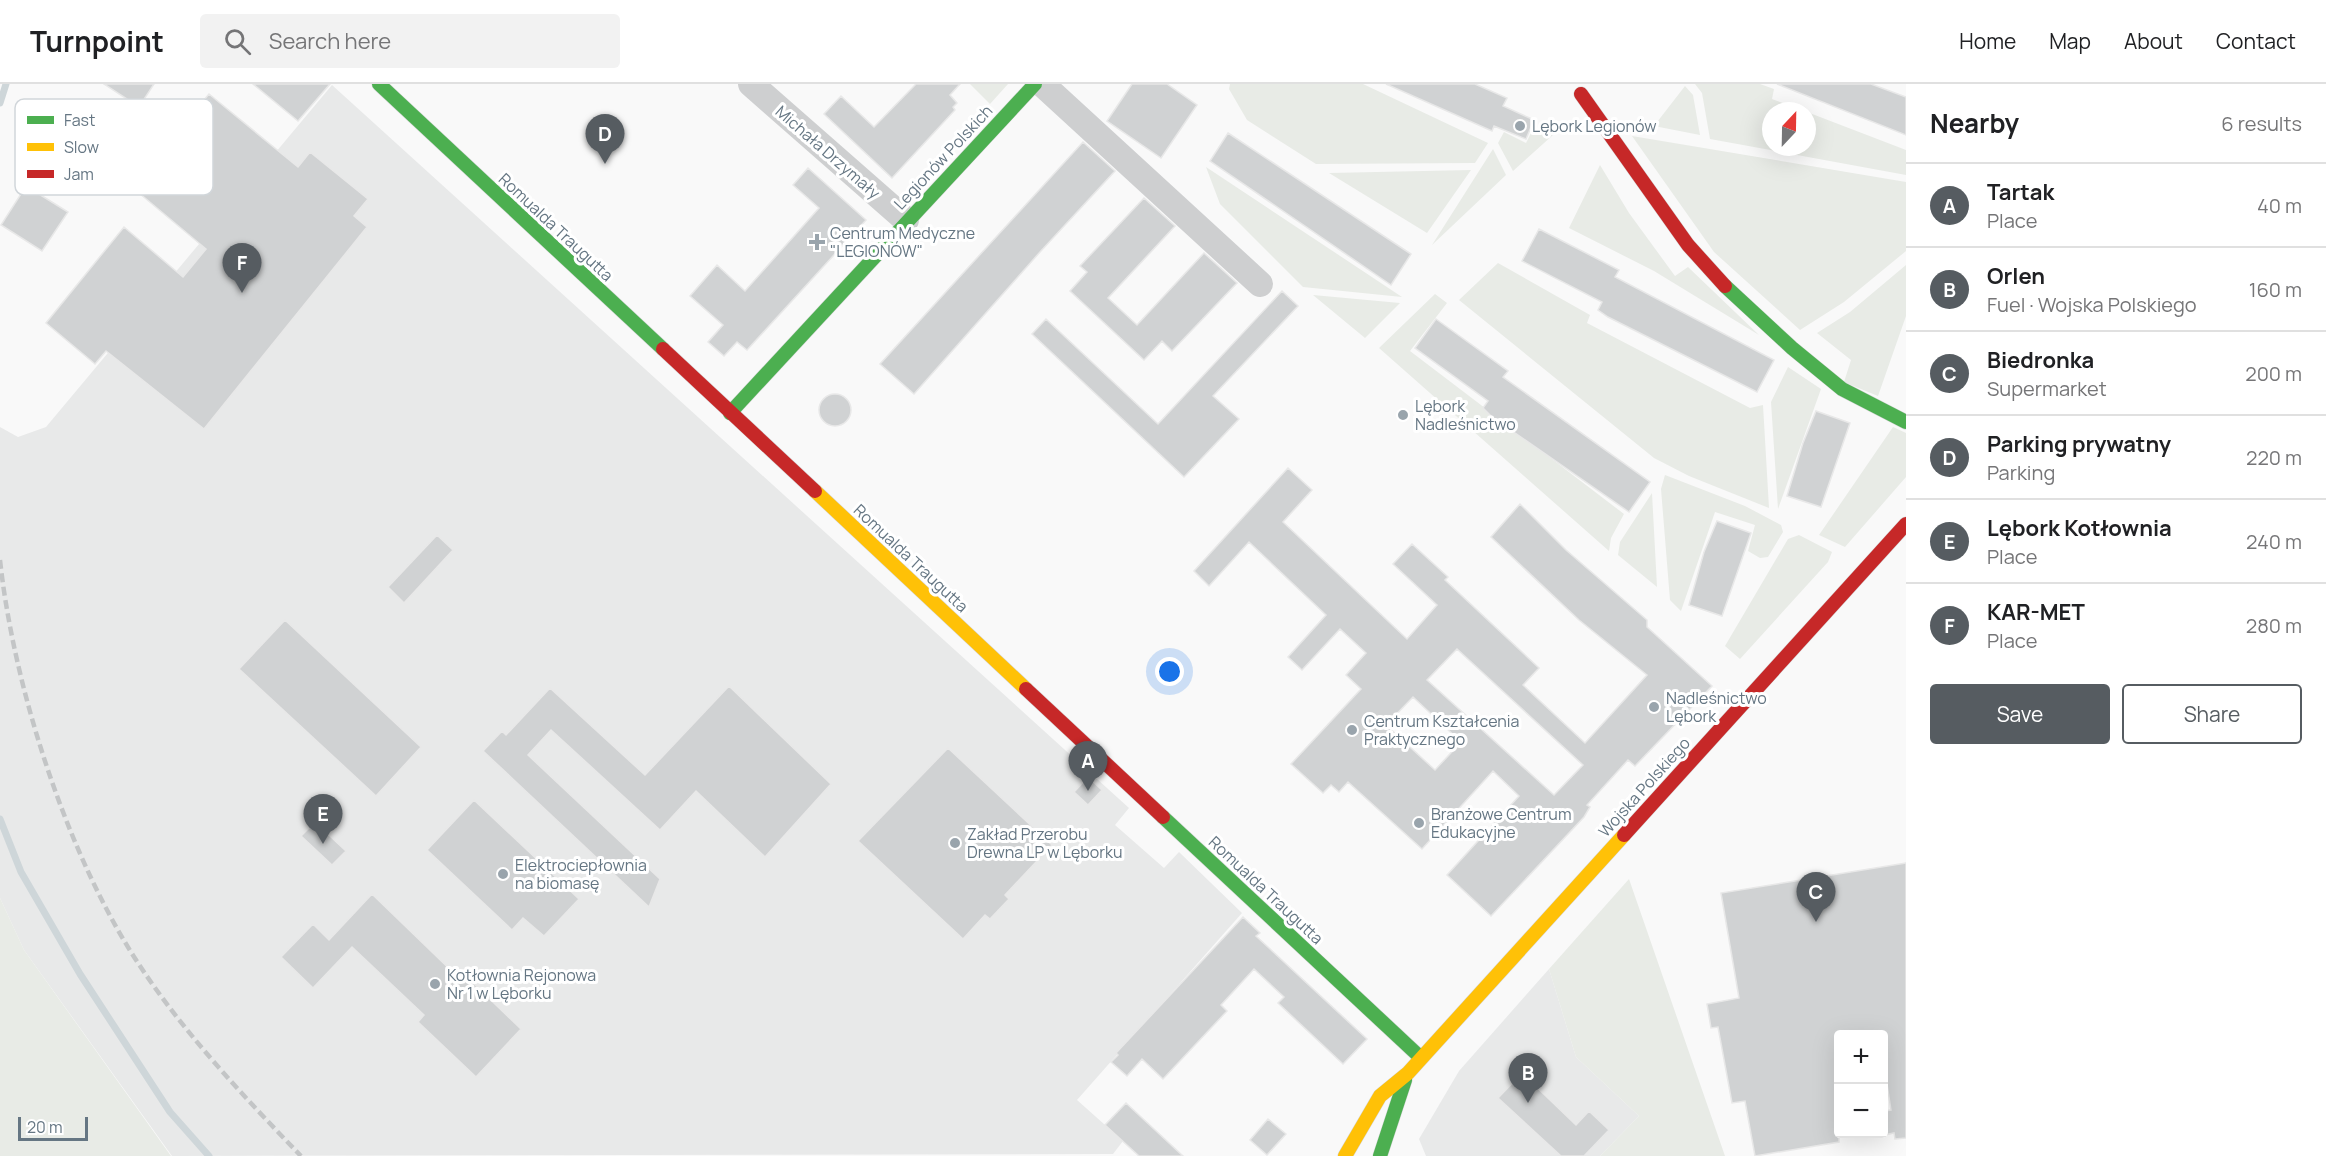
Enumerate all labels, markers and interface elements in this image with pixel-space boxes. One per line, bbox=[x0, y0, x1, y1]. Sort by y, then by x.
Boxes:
search box bbox=[200, 14, 620, 68]
text: Turnpoint bbox=[30, 22, 164, 60]
icon: search bbox=[221, 25, 254, 58]
text: Search here bbox=[269, 26, 391, 56]
text: Home bbox=[1959, 27, 2016, 55]
text: Map bbox=[2049, 27, 2091, 55]
text: About bbox=[2124, 27, 2183, 55]
text: Contact bbox=[2216, 27, 2296, 55]
legend bbox=[15, 99, 213, 195]
street label: Michała Drzymały bbox=[771, 100, 886, 204]
street label: Legionów Polskich bbox=[889, 100, 997, 214]
north arrow bbox=[1762, 102, 1816, 156]
text: Nearby bbox=[1930, 105, 2019, 141]
text: Fast bbox=[64, 109, 95, 131]
text: 6 results bbox=[2221, 110, 2302, 137]
pin: D bbox=[586, 115, 624, 164]
place label: Lębork Legionów bbox=[1532, 115, 1656, 137]
marker: Lębork Legionów bbox=[1513, 119, 1527, 133]
text: Slow bbox=[64, 136, 99, 158]
text: Jam bbox=[64, 163, 94, 185]
street label: Romualda Traugutta bbox=[494, 168, 618, 286]
text: Tartak bbox=[1987, 177, 2054, 207]
text: A bbox=[1943, 192, 1956, 219]
text: 40 m bbox=[2257, 192, 2302, 219]
text: Place bbox=[1987, 207, 2037, 234]
place label: Centrum Medyczne "LEGIONÓW" bbox=[830, 222, 975, 262]
marker: Centrum Medyczne "LEGIONÓW" bbox=[808, 233, 826, 251]
pin: F bbox=[222, 244, 262, 293]
text: Orlen bbox=[1987, 261, 2045, 291]
text: B bbox=[1943, 276, 1956, 303]
text: 160 m bbox=[2249, 276, 2302, 303]
text: Fuel · Wojska Polskiego bbox=[1987, 291, 2197, 318]
text: Biedronka bbox=[1987, 345, 2094, 375]
text: C bbox=[1942, 360, 1957, 387]
text: 200 m bbox=[2245, 360, 2302, 387]
text: Supermarket bbox=[1987, 375, 2107, 402]
place label: Lębork Nadleśnictwo bbox=[1415, 395, 1516, 435]
marker: Lębork Nadleśnictwo bbox=[1396, 408, 1410, 422]
text: Parking prywatny bbox=[1987, 429, 2171, 459]
text: D bbox=[1942, 444, 1957, 471]
text: 220 m bbox=[2246, 444, 2302, 471]
text: Parking bbox=[1987, 459, 2055, 486]
street label: Romualda Traugutta bbox=[849, 499, 973, 617]
text: Lębork Kotłownia bbox=[1987, 513, 2172, 543]
text: E bbox=[1944, 528, 1955, 555]
text: 240 m bbox=[2246, 528, 2302, 555]
text: Place bbox=[1987, 543, 2037, 570]
text: KAR-MET bbox=[1987, 597, 2085, 627]
text: F bbox=[1944, 612, 1955, 639]
text: 280 m bbox=[2246, 612, 2302, 639]
text: Place bbox=[1987, 627, 2037, 654]
your location bbox=[1155, 657, 1184, 686]
button: Save bbox=[1930, 684, 2110, 744]
button: Share bbox=[2122, 684, 2302, 744]
place label: Nadleśnictwo Lębork bbox=[1666, 687, 1767, 727]
marker: Nadleśnictwo Lębork bbox=[1647, 700, 1661, 714]
place label: Centrum Kształcenia Praktycznego bbox=[1364, 710, 1519, 750]
marker: Centrum Kształcenia Praktycznego bbox=[1345, 723, 1359, 737]
street label: Wojska Polskiego bbox=[1593, 732, 1695, 842]
pin: A bbox=[1068, 742, 1108, 791]
pin: E bbox=[304, 794, 342, 844]
place label: Branżowe Centrum Edukacyjne bbox=[1431, 803, 1571, 843]
marker: Branżowe Centrum Edukacyjne bbox=[1412, 816, 1426, 830]
place label: Zakład Przerobu Drewna LP w Lęborku bbox=[967, 823, 1122, 863]
street label: Romualda Traugutta bbox=[1204, 831, 1328, 949]
marker: Zakład Przerobu Drewna LP w Lęborku bbox=[948, 836, 962, 850]
place label: Elektrociepłownia na biomasę bbox=[515, 854, 647, 894]
marker: Elektrociepłownia na biomasę bbox=[496, 867, 510, 881]
pin: C bbox=[1796, 872, 1836, 922]
place label: Kotłownia Rejonowa Nr 1 w Lęborku bbox=[447, 964, 596, 1004]
marker: Kotłownia Rejonowa Nr 1 w Lęborku bbox=[428, 977, 442, 991]
map controls bbox=[1834, 1030, 1888, 1138]
button: + bbox=[1834, 1030, 1888, 1084]
pin: B bbox=[1508, 1054, 1547, 1103]
button: − bbox=[1834, 1084, 1888, 1138]
scale bar bbox=[18, 1114, 88, 1142]
text: 20 m bbox=[27, 1116, 63, 1138]

